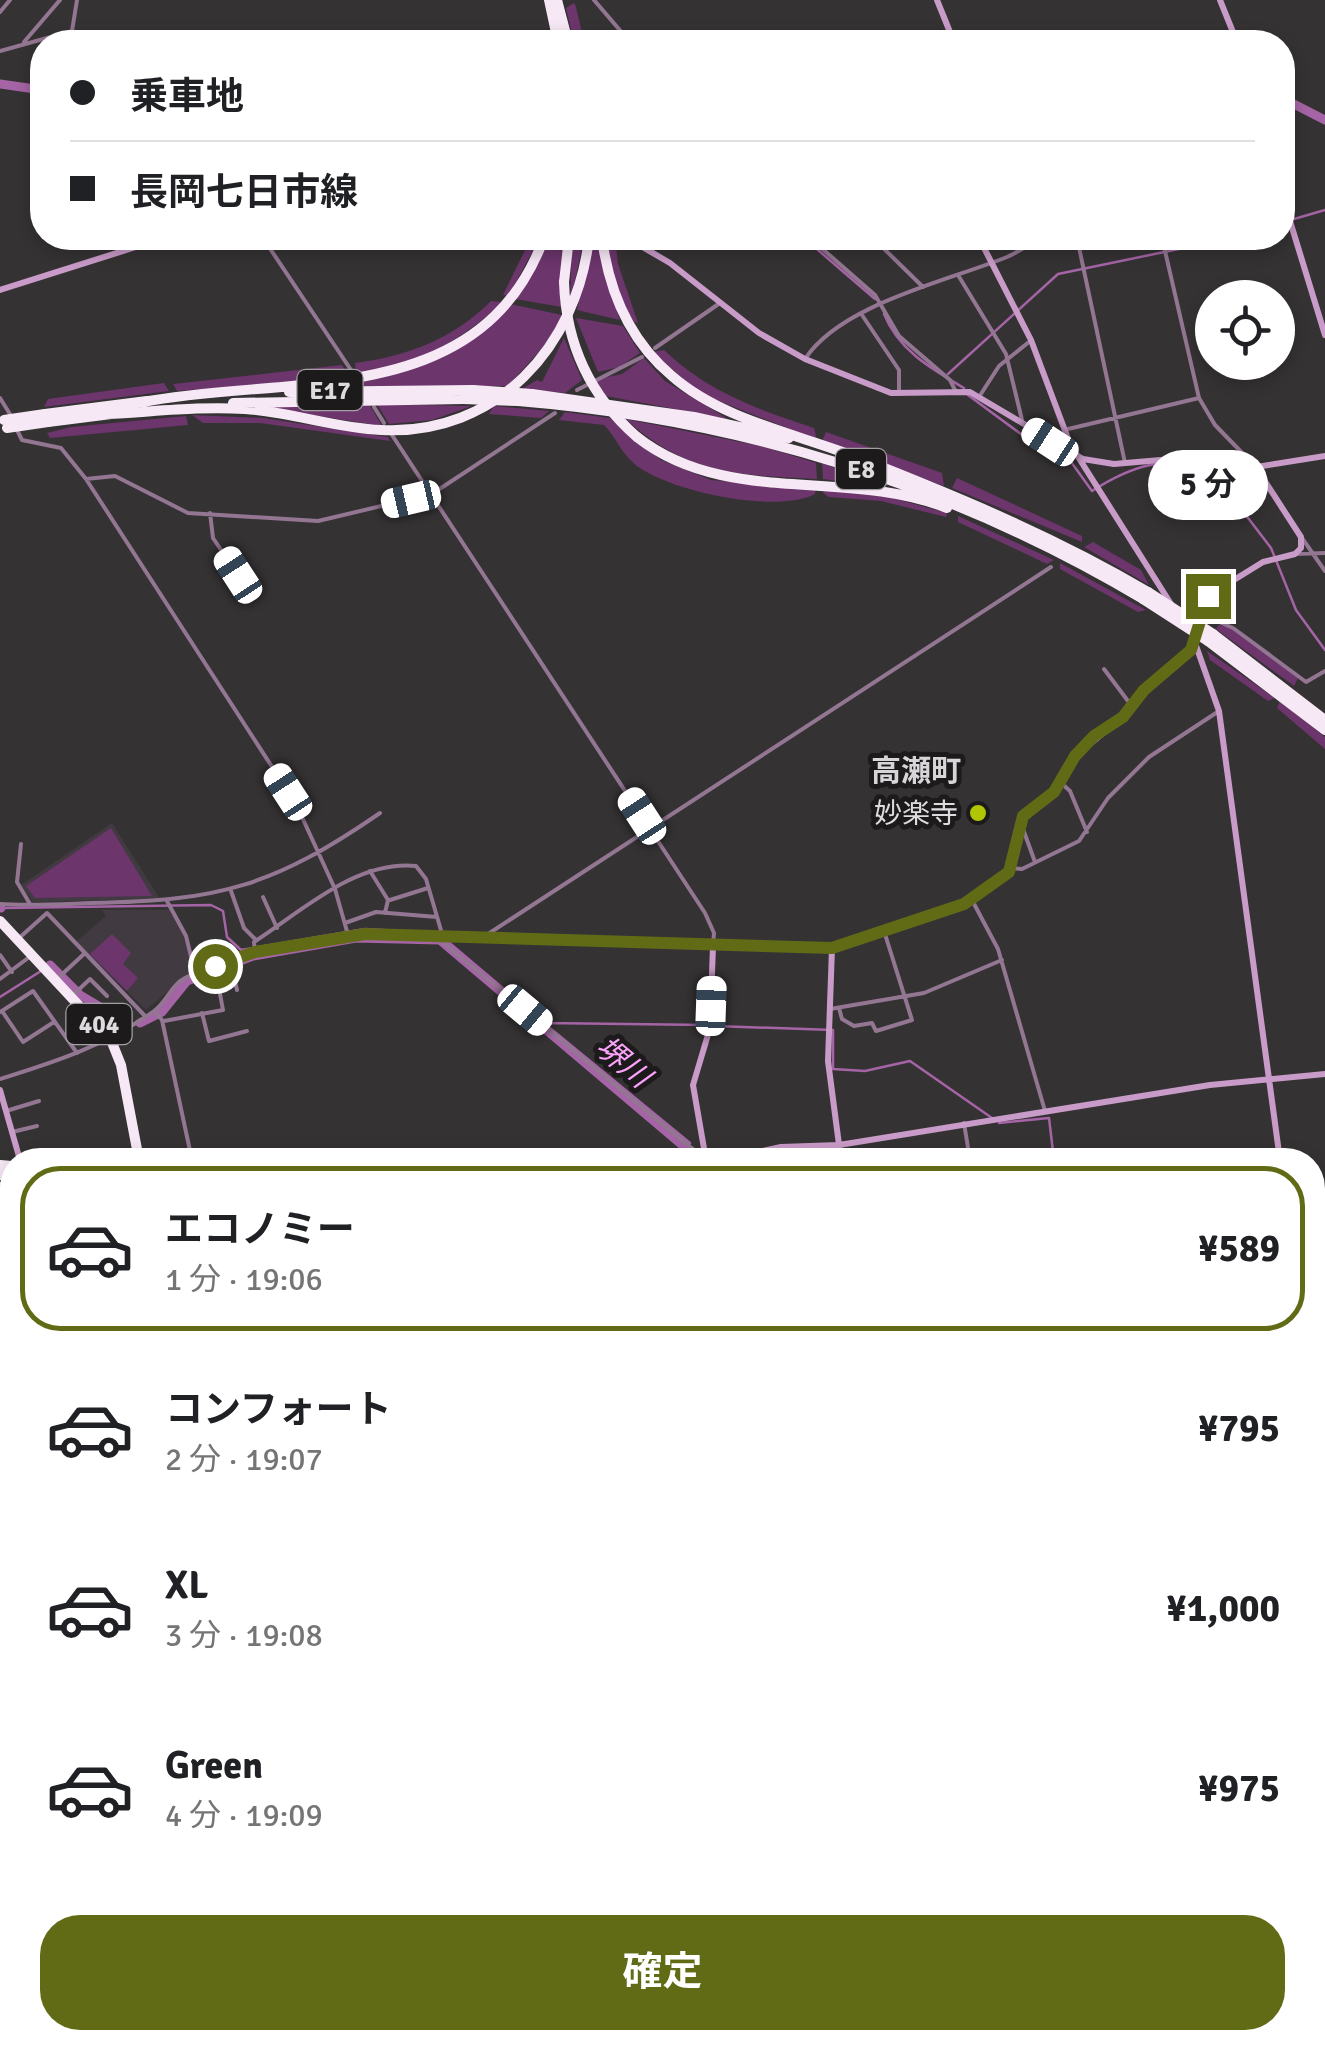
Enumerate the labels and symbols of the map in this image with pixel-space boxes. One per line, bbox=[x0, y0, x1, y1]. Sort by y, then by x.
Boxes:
road number: E17 bbox=[298, 370, 362, 410]
car bbox=[1017, 413, 1083, 471]
road number: E8 bbox=[836, 449, 886, 489]
callout: 5 分 bbox=[1148, 451, 1268, 521]
car bbox=[378, 478, 444, 520]
car bbox=[209, 542, 267, 608]
route end bbox=[1186, 574, 1231, 619]
district label: 高瀬町 bbox=[871, 753, 961, 790]
car bbox=[259, 759, 317, 825]
car bbox=[613, 783, 671, 849]
place label: 妙楽寺 bbox=[874, 797, 958, 831]
marker: 妙楽寺 bbox=[967, 802, 989, 824]
route start bbox=[193, 944, 238, 989]
car bbox=[695, 975, 727, 1037]
car bbox=[492, 979, 558, 1041]
road number: 404 bbox=[66, 1004, 132, 1044]
water label: 堺川 bbox=[588, 1029, 660, 1098]

